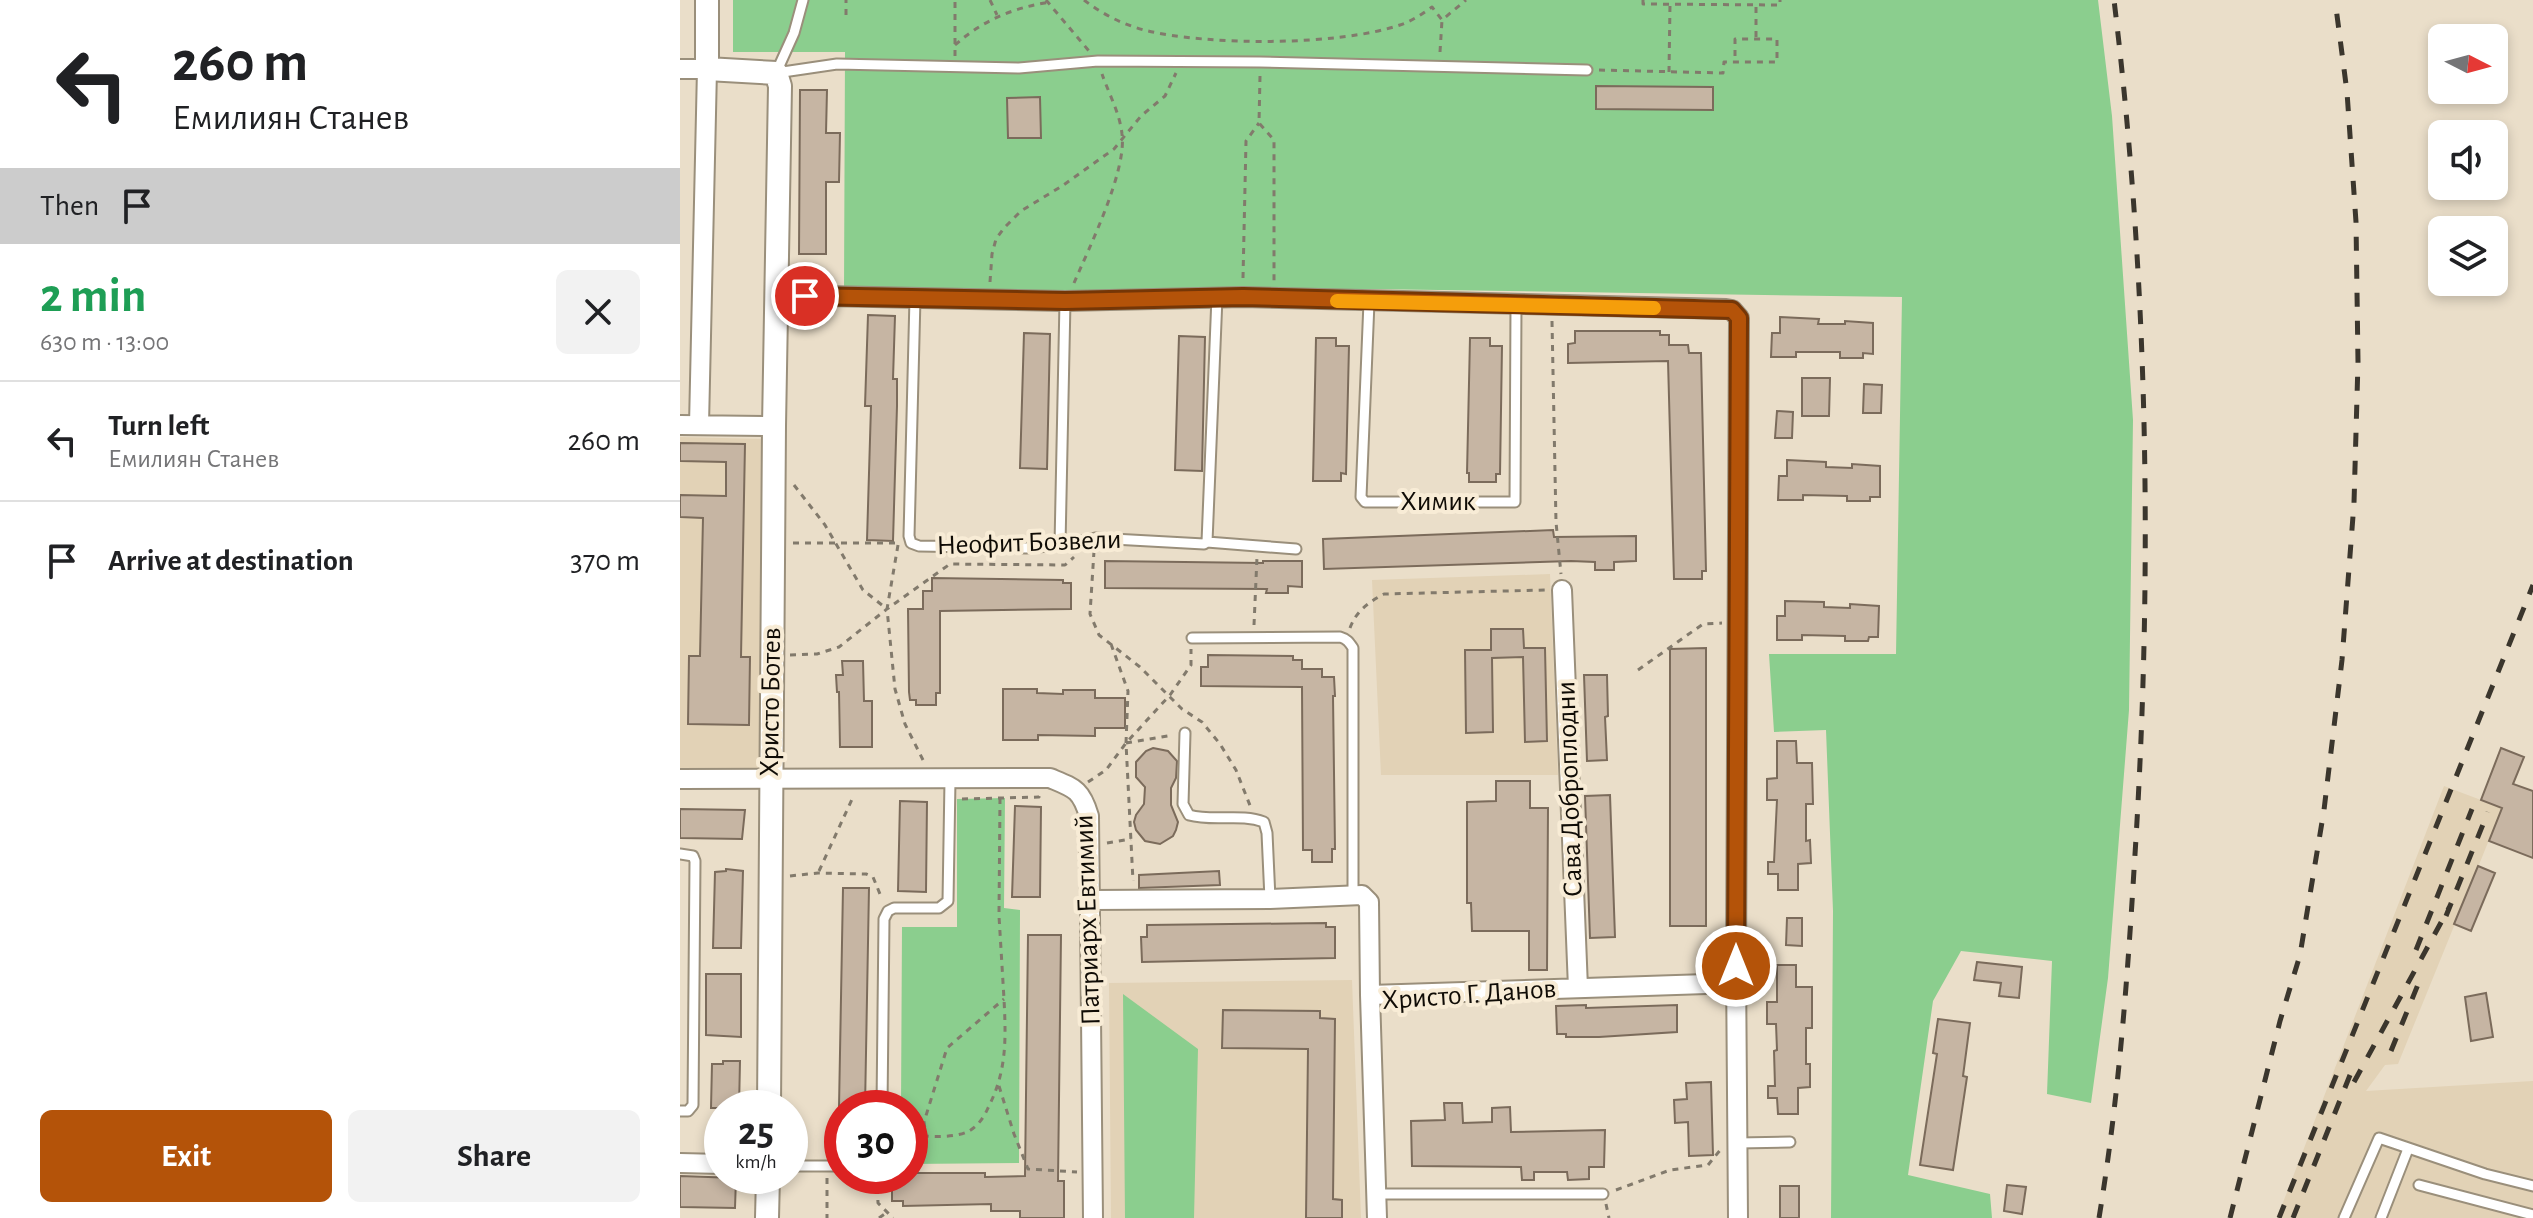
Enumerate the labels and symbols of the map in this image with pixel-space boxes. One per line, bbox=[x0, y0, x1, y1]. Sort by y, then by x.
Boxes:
north arrow bbox=[2428, 24, 2508, 104]
pin bbox=[771, 262, 839, 330]
street label: Химик bbox=[1400, 488, 1476, 516]
street label: Неофит Бозвели bbox=[936, 526, 1122, 560]
street label: Христо Ботев bbox=[756, 627, 786, 777]
street label: Сава Доброплодни bbox=[1552, 680, 1588, 898]
street label: Патриарх Евтимий bbox=[1070, 814, 1106, 1026]
position arrow bbox=[1694, 924, 1778, 1008]
street label: Христо Г. Данов bbox=[1381, 975, 1557, 1015]
speed limit sign: 30 bbox=[824, 1090, 928, 1194]

